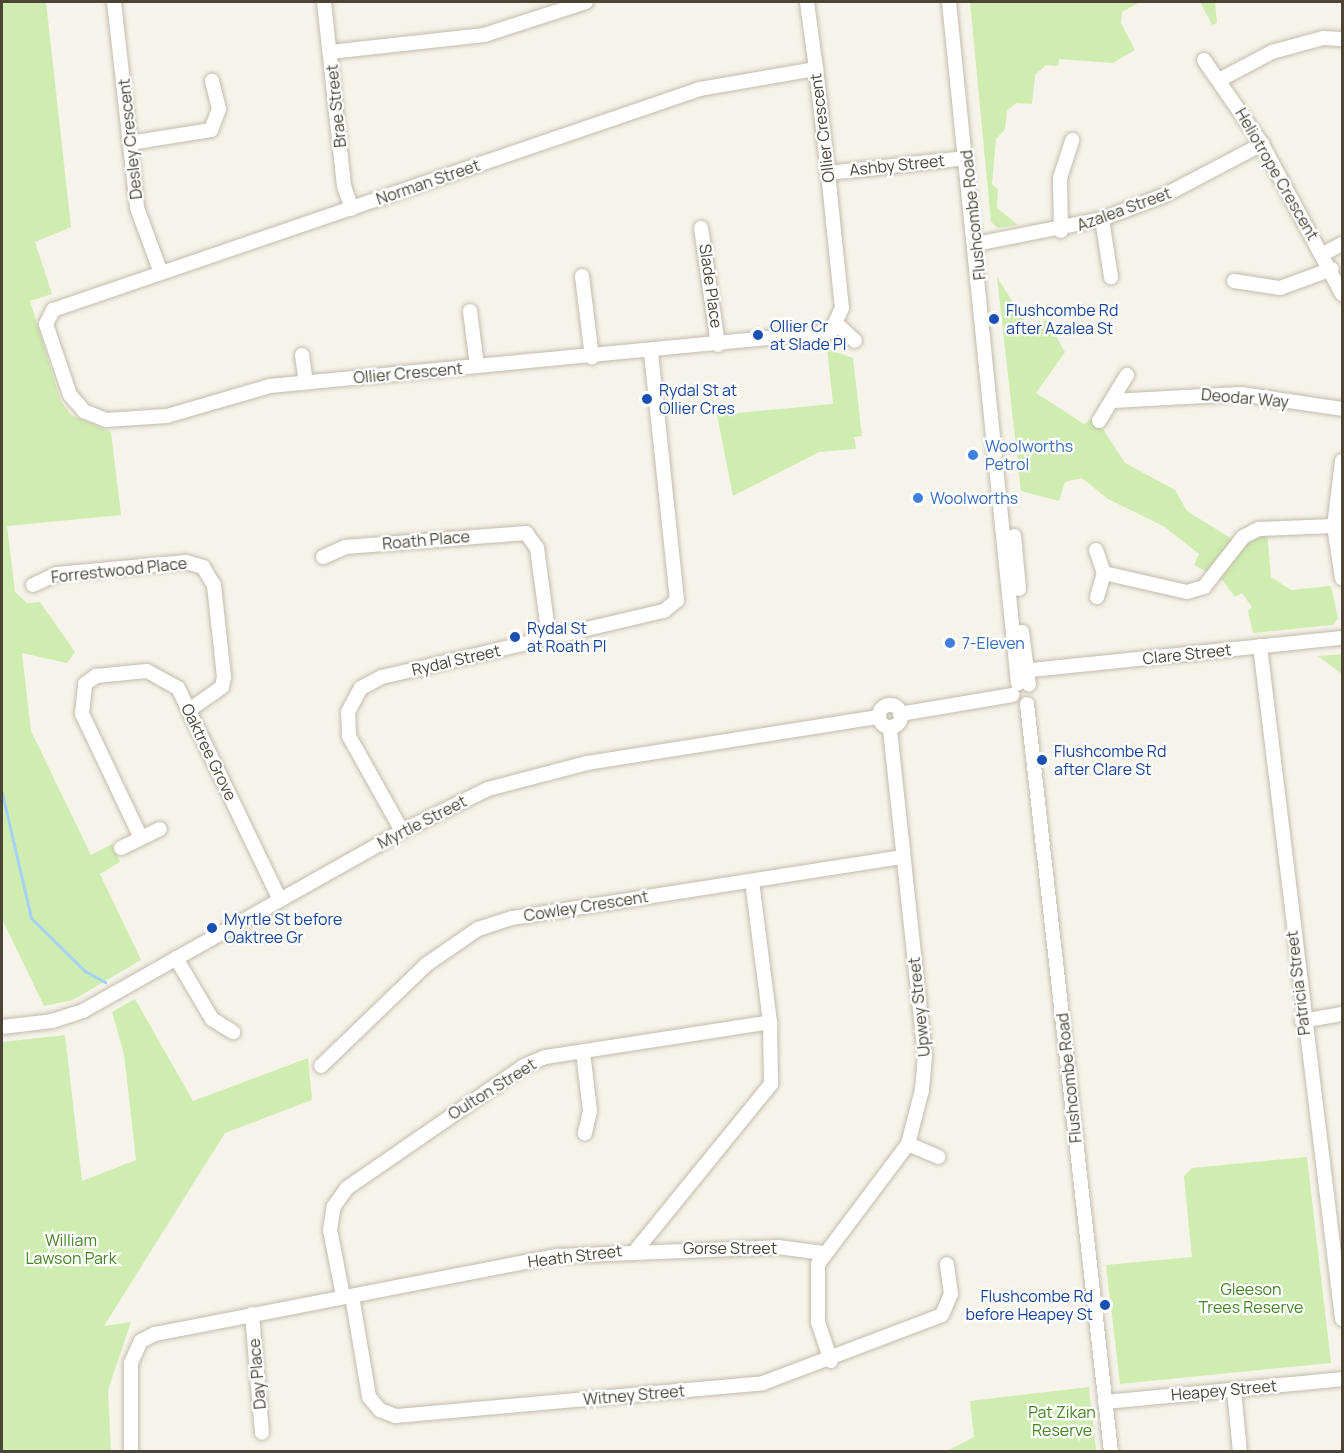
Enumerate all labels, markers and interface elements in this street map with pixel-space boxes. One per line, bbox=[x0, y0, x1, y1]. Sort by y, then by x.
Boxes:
street label: Brae Street bbox=[322, 63, 350, 149]
street label: Ollier Crescent bbox=[806, 72, 838, 184]
street label: Desley Crescent bbox=[114, 78, 146, 200]
street label: Heliotrope Crescent bbox=[1231, 105, 1323, 243]
street label: Flushcombe Road bbox=[957, 149, 989, 281]
street label: Ashby Street bbox=[848, 150, 946, 180]
street label: Norman Street bbox=[374, 155, 482, 209]
street label: Azalea Street bbox=[1074, 183, 1174, 235]
street label: Slade Place bbox=[696, 243, 726, 329]
place label: Flushcombe Rd after Azalea St bbox=[1006, 300, 1118, 338]
marker: Flushcombe Rd after Azalea St bbox=[987, 312, 1001, 326]
place label: Ollier Cr at Slade Pl bbox=[770, 316, 846, 354]
marker: Ollier Cr at Slade Pl bbox=[751, 328, 765, 342]
street label: Ollier Crescent bbox=[353, 359, 463, 387]
place label: Rydal St at Ollier Cres bbox=[659, 380, 737, 418]
street label: Deodar Way bbox=[1200, 385, 1290, 411]
marker: Rydal St at Ollier Cres bbox=[640, 392, 654, 406]
place label: Woolworths Petrol bbox=[985, 436, 1073, 474]
marker: Woolworths Petrol bbox=[966, 448, 980, 462]
place label: Woolworths bbox=[930, 488, 1018, 508]
marker: Woolworths bbox=[911, 491, 925, 505]
street label: Roath Place bbox=[381, 527, 471, 553]
street label: Forrestwood Place bbox=[50, 553, 188, 587]
place label: Rydal St at Roath Pl bbox=[527, 618, 606, 656]
marker: Rydal St at Roath Pl bbox=[508, 630, 522, 644]
place label: 7-Eleven bbox=[962, 633, 1025, 653]
marker: 7-Eleven bbox=[943, 636, 957, 650]
street label: Rydal Street bbox=[410, 640, 502, 680]
street label: Clare Street bbox=[1142, 640, 1232, 668]
street label: Oaktree Grove bbox=[177, 700, 241, 804]
place label: Flushcombe Rd after Clare St bbox=[1054, 741, 1166, 779]
marker: Flushcombe Rd after Clare St bbox=[1035, 753, 1049, 767]
street label: Myrtle Street bbox=[374, 791, 470, 853]
street label: Cowley Crescent bbox=[522, 887, 650, 925]
place label: Myrtle St before Oaktree Gr bbox=[224, 909, 342, 947]
marker: Myrtle St before Oaktree Gr bbox=[205, 921, 219, 935]
street label: Patricia Street bbox=[1282, 929, 1314, 1037]
street label: Upwey Street bbox=[904, 956, 934, 1058]
street label: Flushcombe Road bbox=[1053, 1012, 1085, 1144]
street label: Oulton Street bbox=[444, 1054, 540, 1124]
park label: William Lawson Park bbox=[25, 1230, 117, 1268]
street label: Gorse Street bbox=[683, 1238, 777, 1258]
street label: Heath Street bbox=[527, 1241, 623, 1271]
park label: Gleeson Trees Reserve bbox=[1199, 1279, 1303, 1317]
place label: Flushcombe Rd before Heapey St bbox=[966, 1286, 1093, 1324]
marker: Flushcombe Rd before Heapey St bbox=[1098, 1298, 1112, 1312]
street label: Day Place bbox=[244, 1338, 270, 1410]
street label: Heapey Street bbox=[1170, 1376, 1278, 1404]
street label: Witney Street bbox=[582, 1381, 686, 1409]
park label: Pat Zikan Reserve bbox=[1028, 1402, 1096, 1440]

